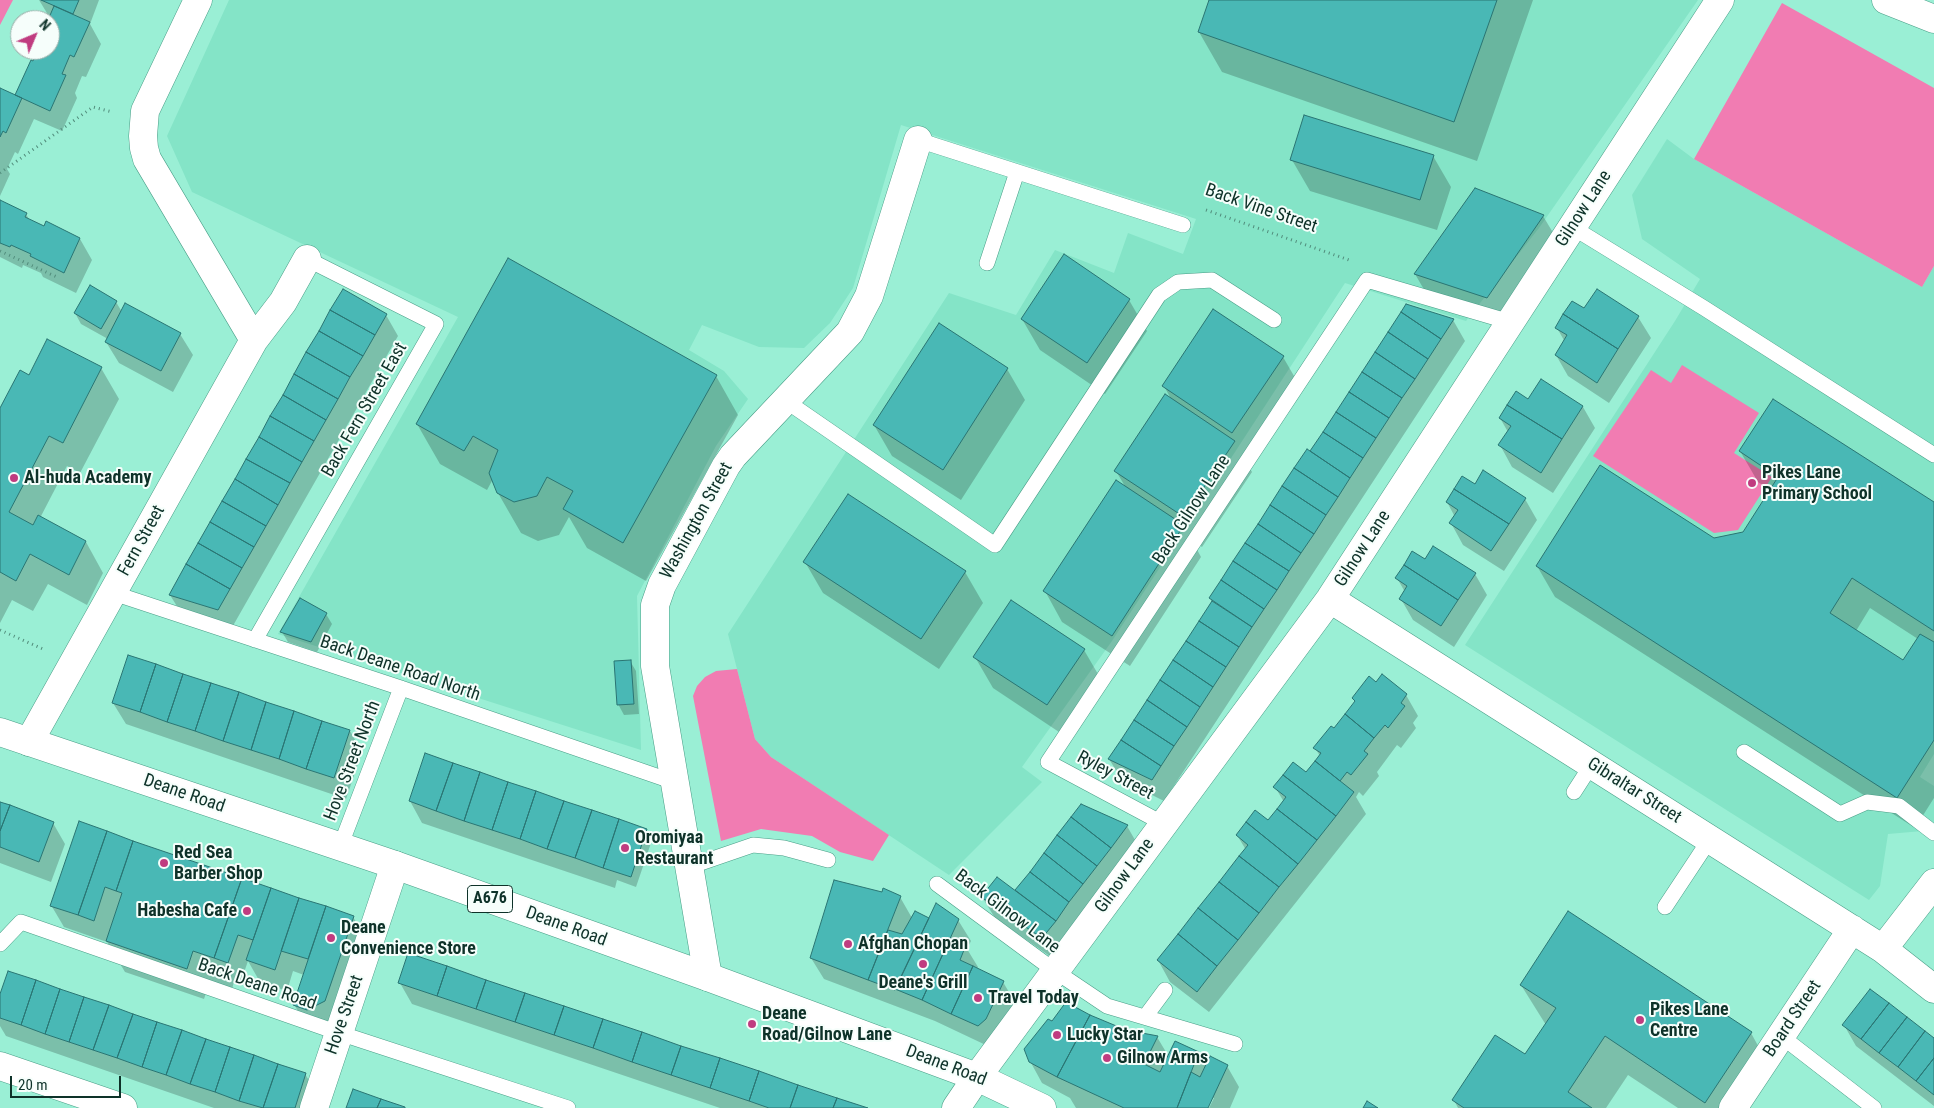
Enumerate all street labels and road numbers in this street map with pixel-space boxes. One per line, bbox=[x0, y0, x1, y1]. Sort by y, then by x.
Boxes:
street label: Gilnow Lane bbox=[1551, 167, 1617, 251]
street label: Back Vine Street bbox=[1202, 180, 1320, 238]
street label: Back Fern Street East bbox=[318, 339, 412, 481]
street label: Back Gilnow Lane bbox=[1149, 451, 1235, 569]
street label: Washington Street bbox=[656, 459, 738, 583]
street label: Fern Street bbox=[114, 502, 170, 580]
street label: Gilnow Lane bbox=[1330, 507, 1396, 591]
street label: Back Deane Road North bbox=[317, 631, 483, 707]
street label: Hove Street North bbox=[320, 698, 386, 824]
street label: Ryley Street bbox=[1073, 747, 1157, 805]
street label: Gibraltar Street bbox=[1583, 753, 1685, 829]
street label: Deane Road bbox=[140, 770, 228, 818]
street label: Gilnow Lane bbox=[1091, 835, 1159, 917]
street label: Back Gilnow Lane bbox=[950, 866, 1064, 958]
road number: A676 bbox=[468, 886, 512, 912]
street label: Deane Road bbox=[522, 902, 610, 952]
street label: Back Deane Road bbox=[195, 955, 319, 1015]
street label: Hove Street bbox=[321, 973, 369, 1057]
street label: Board Street bbox=[1759, 976, 1827, 1062]
street label: Deane Road bbox=[903, 1041, 989, 1091]

